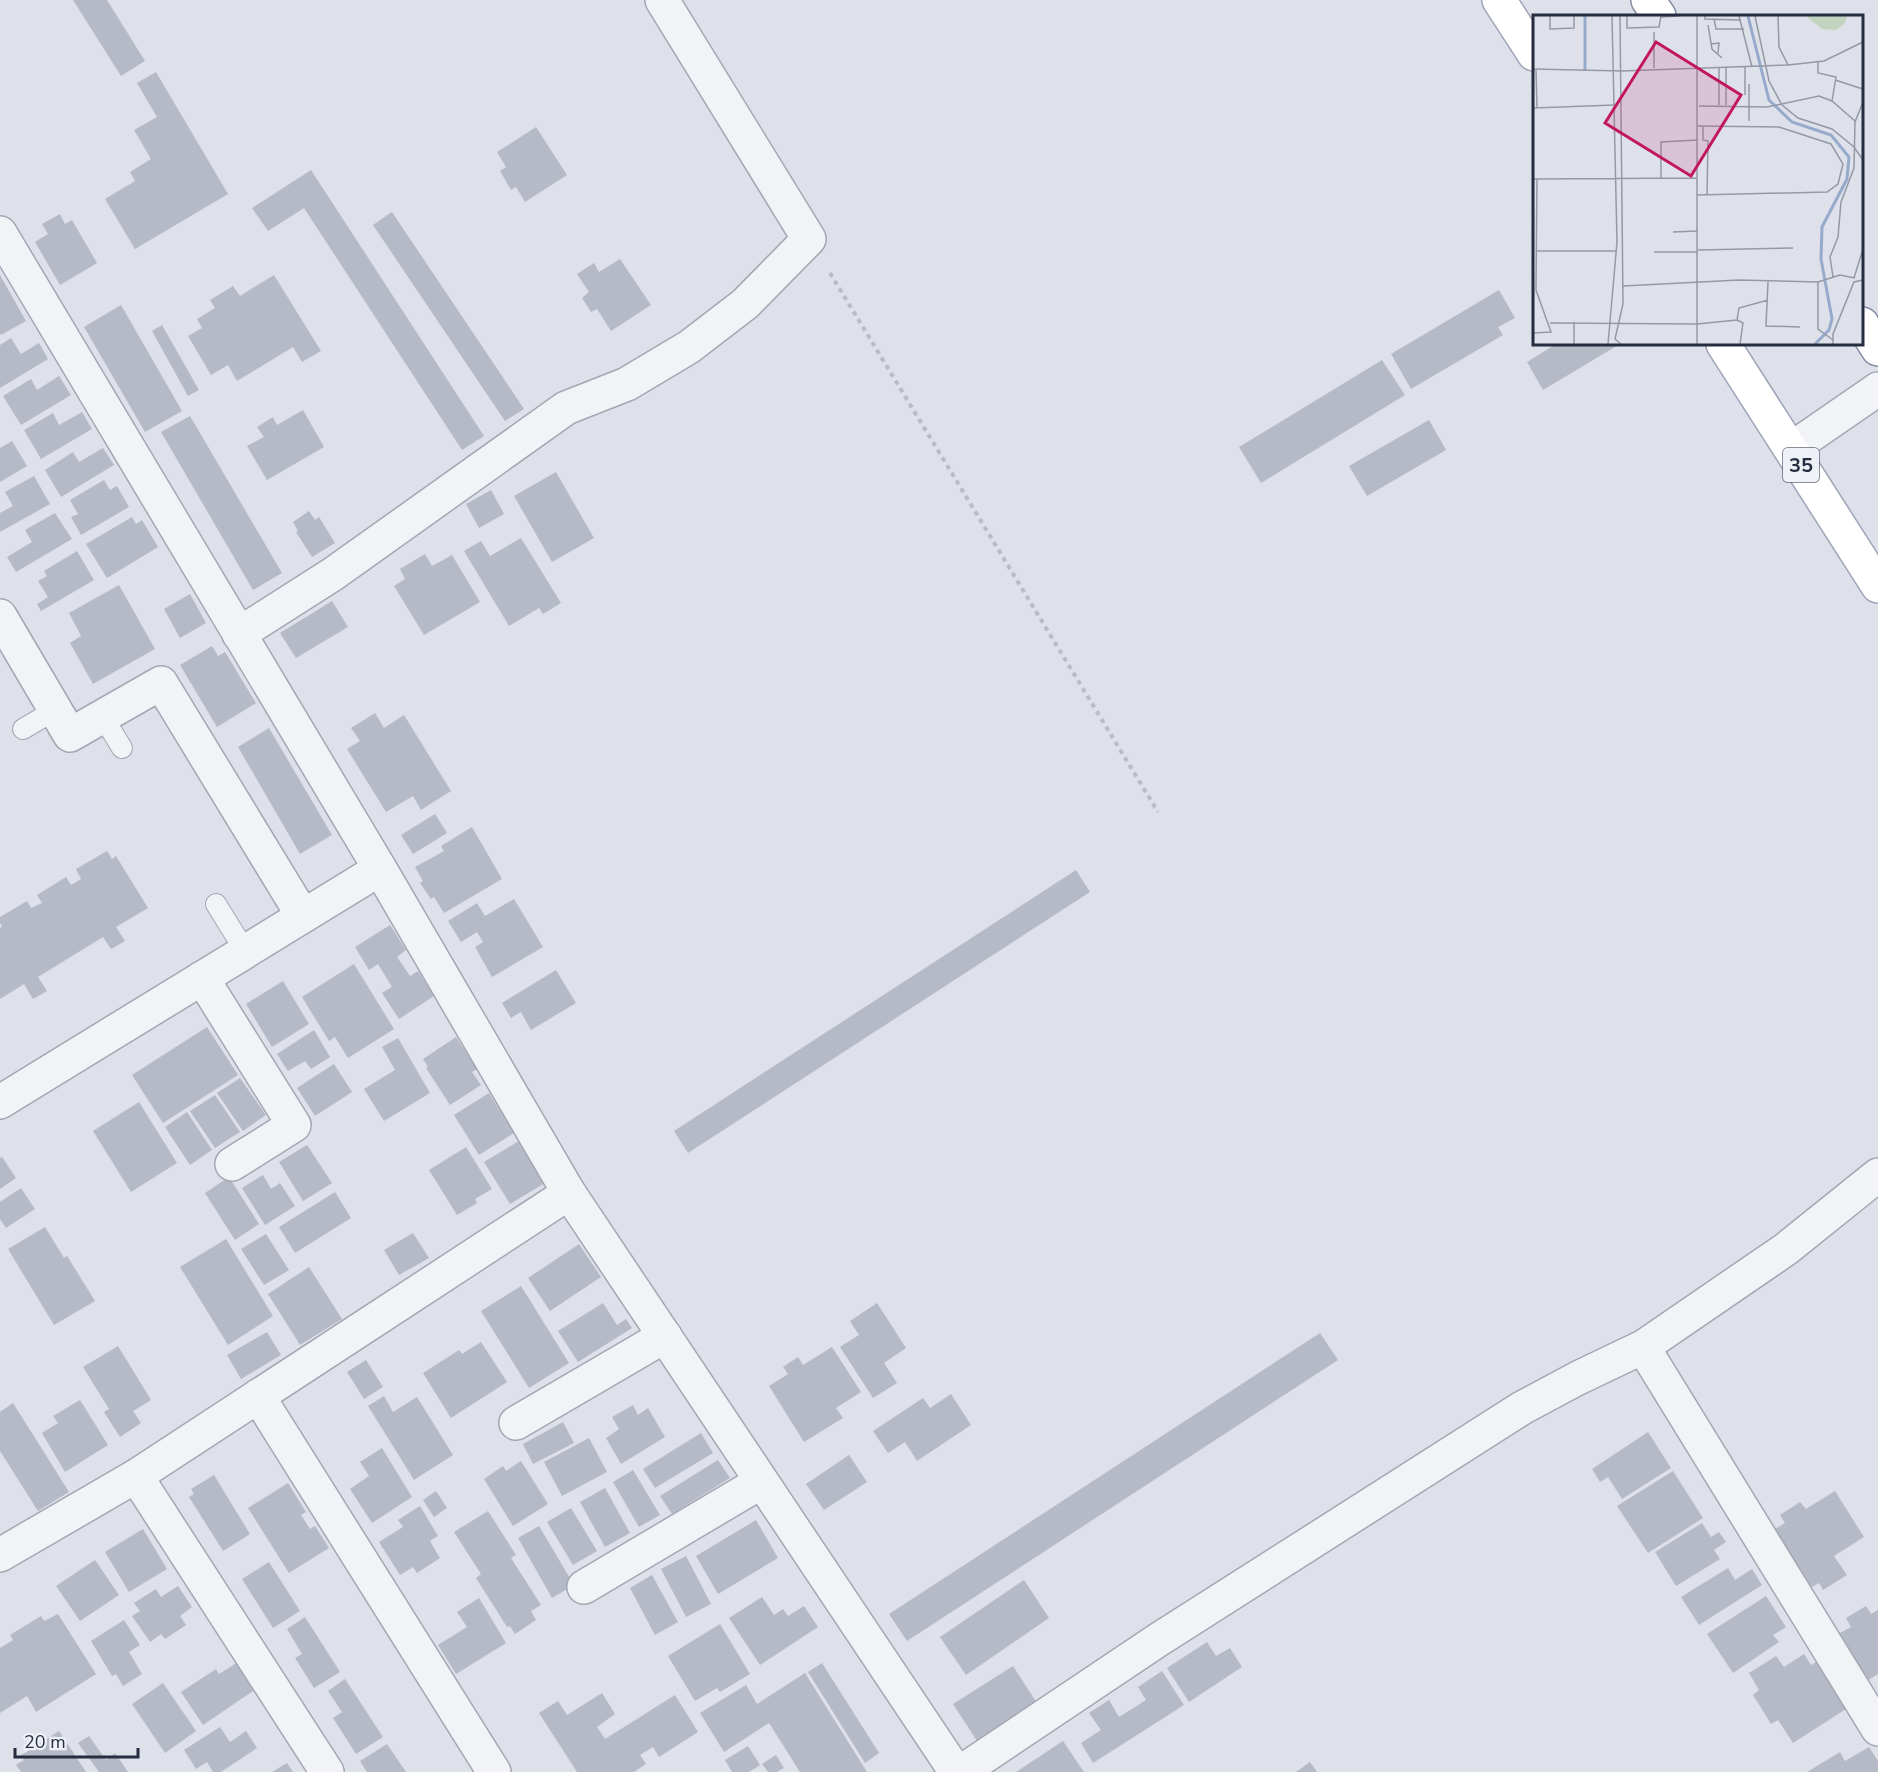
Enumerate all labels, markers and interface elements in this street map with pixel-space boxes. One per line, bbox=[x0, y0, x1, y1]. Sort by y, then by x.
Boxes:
inset map bbox=[1533, 15, 1863, 345]
road number: 35 bbox=[1783, 448, 1819, 482]
scale bar bbox=[15, 1721, 138, 1759]
text: 20 m bbox=[24, 1730, 66, 1754]

